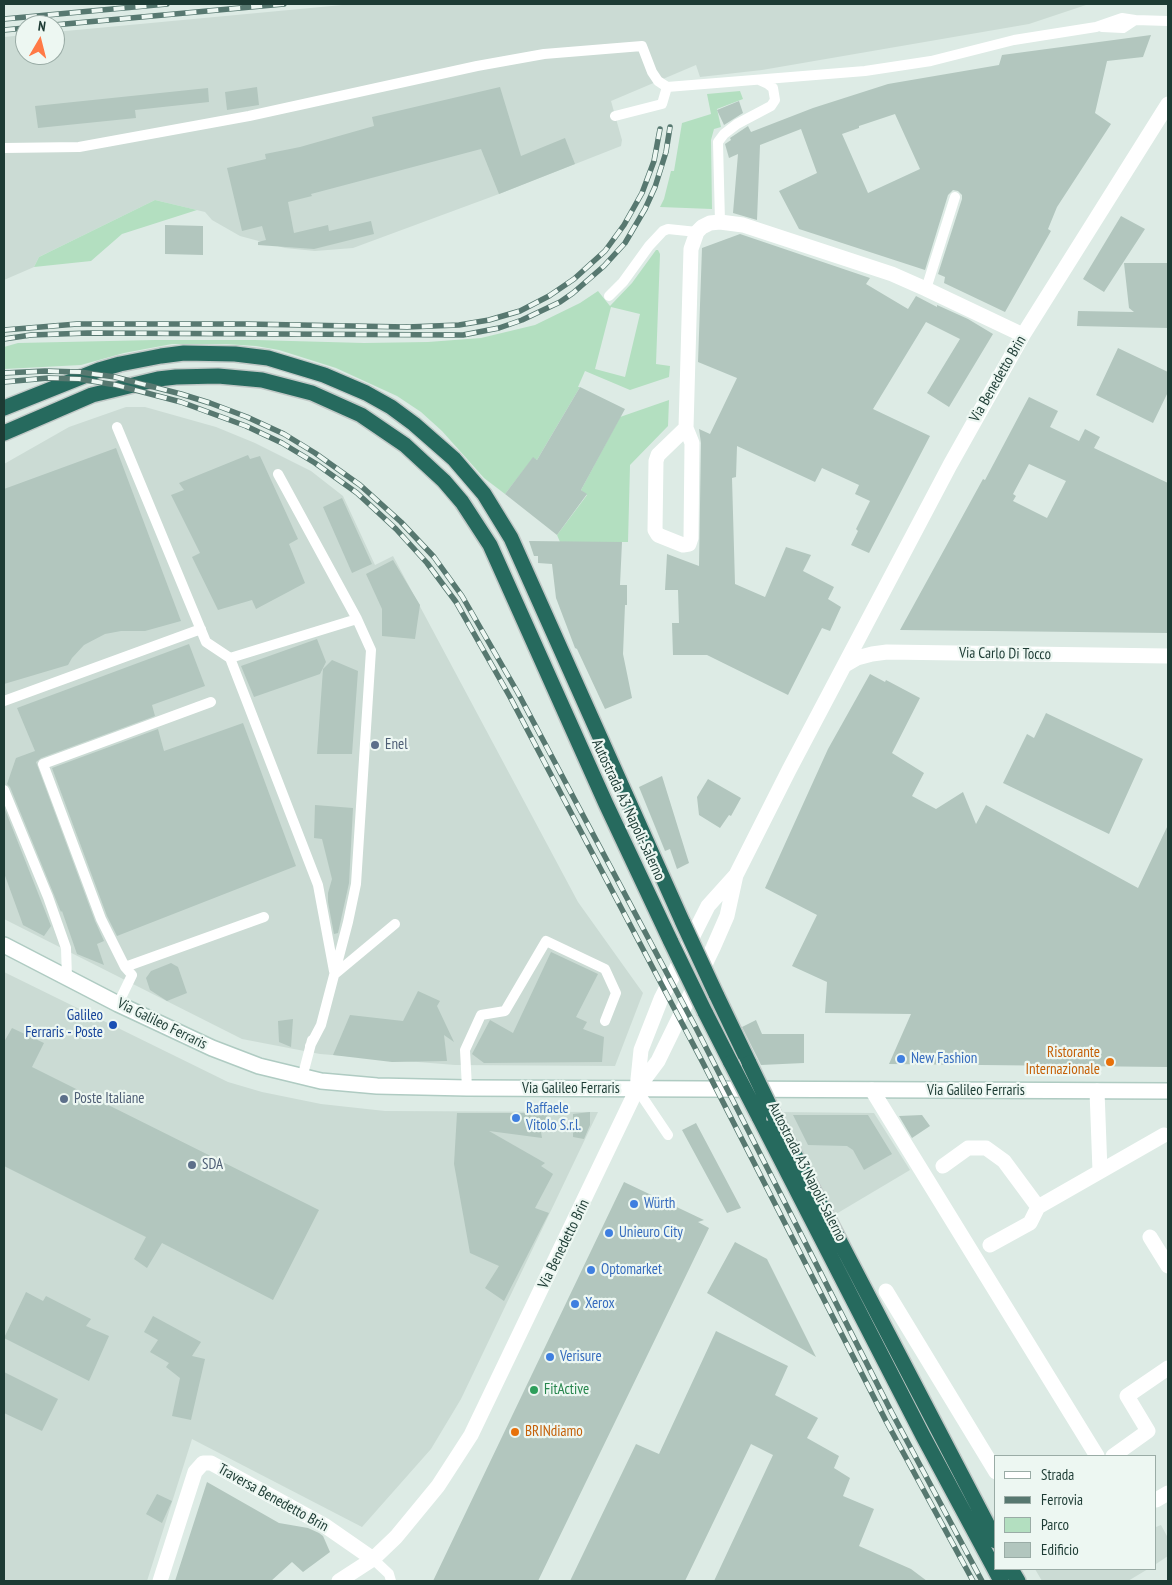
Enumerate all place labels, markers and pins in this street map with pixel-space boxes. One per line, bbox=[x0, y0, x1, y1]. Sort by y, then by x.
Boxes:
place label: Enel bbox=[385, 736, 408, 754]
marker: Enel bbox=[369, 739, 381, 751]
place label: Galileo Ferraris - Poste bbox=[25, 1007, 103, 1042]
marker: Galileo Ferraris - Poste bbox=[107, 1019, 119, 1031]
place label: Ristorante Internazionale bbox=[1026, 1044, 1100, 1079]
place label: New Fashion bbox=[911, 1050, 977, 1068]
marker: New Fashion bbox=[895, 1053, 907, 1065]
marker: Ristorante Internazionale bbox=[1104, 1056, 1116, 1068]
place label: Poste Italiane bbox=[74, 1090, 144, 1108]
marker: Poste Italiane bbox=[58, 1093, 70, 1105]
place label: Raffaele Vitolo S.r.l. bbox=[526, 1100, 581, 1135]
marker: Raffaele Vitolo S.r.l. bbox=[510, 1112, 522, 1124]
place label: SDA bbox=[202, 1156, 223, 1174]
marker: SDA bbox=[186, 1159, 198, 1171]
place label: Würth bbox=[644, 1195, 675, 1213]
marker: Würth bbox=[628, 1198, 640, 1210]
place label: Unieuro City bbox=[619, 1224, 683, 1242]
marker: Unieuro City bbox=[603, 1227, 615, 1239]
place label: Optomarket bbox=[601, 1261, 662, 1279]
marker: Optomarket bbox=[585, 1264, 597, 1276]
place label: Xerox bbox=[585, 1295, 615, 1313]
marker: Xerox bbox=[569, 1298, 581, 1310]
place label: Verisure bbox=[560, 1348, 602, 1366]
marker: Verisure bbox=[544, 1351, 556, 1363]
place label: FitActive bbox=[544, 1381, 589, 1399]
marker: FitActive bbox=[528, 1384, 540, 1396]
place label: BRINdiamo bbox=[525, 1423, 583, 1441]
marker: BRINdiamo bbox=[509, 1426, 521, 1438]

